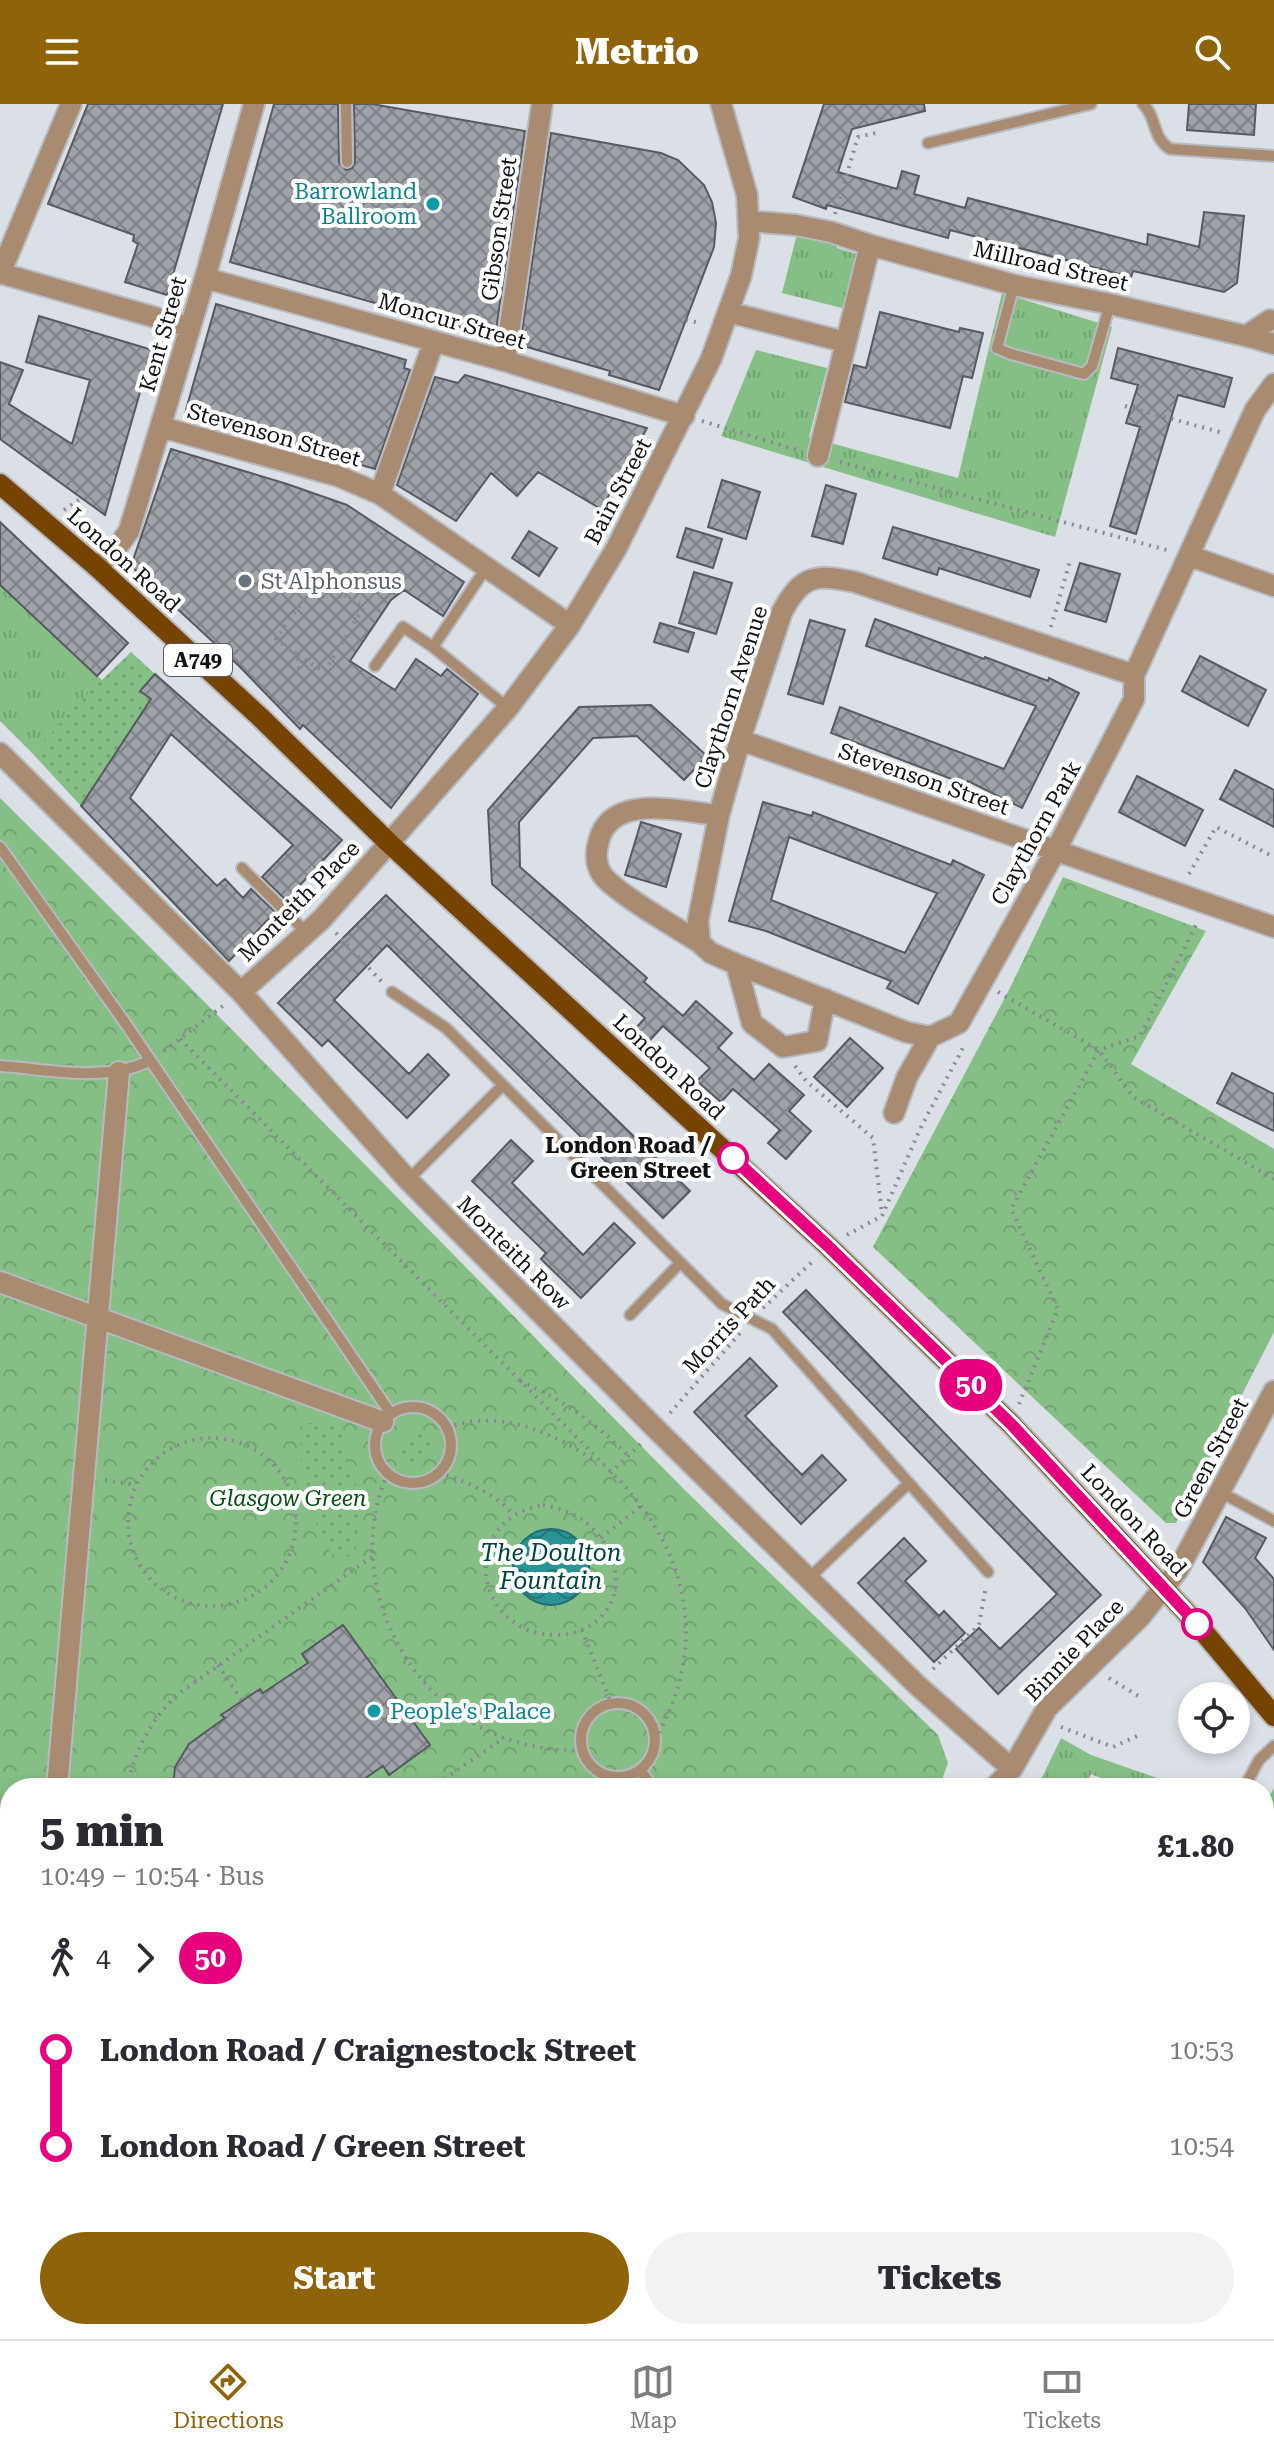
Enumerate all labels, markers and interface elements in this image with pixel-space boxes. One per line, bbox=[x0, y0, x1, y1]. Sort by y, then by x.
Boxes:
icon: menu bbox=[40, 30, 84, 74]
icon: search bbox=[1190, 30, 1234, 74]
text: Metrio bbox=[575, 31, 699, 73]
street label: Gibson Street bbox=[477, 156, 521, 302]
place label: Barrowland Ballroom bbox=[294, 179, 417, 229]
marker: Barrowland Ballroom bbox=[424, 195, 442, 213]
street label: Millroad Street bbox=[971, 236, 1131, 296]
street label: Kent Street bbox=[135, 273, 191, 395]
street label: Moncur Street bbox=[375, 288, 529, 354]
street label: Stevenson Street bbox=[185, 398, 363, 472]
street label: Bain Street bbox=[580, 434, 656, 548]
street label: London Road bbox=[63, 503, 185, 617]
place label: St Alphonsus bbox=[261, 569, 402, 594]
marker: St Alphonsus bbox=[236, 572, 254, 590]
street label: Claythorn Avenue bbox=[690, 602, 772, 792]
road number: A749 bbox=[164, 644, 232, 676]
street label: Stevenson Street bbox=[835, 738, 1013, 820]
street label: Claythorn Park bbox=[986, 757, 1086, 909]
street label: Monteith Place bbox=[233, 835, 365, 967]
street label: London Road bbox=[608, 1009, 730, 1125]
place label: London Road / Green Street bbox=[545, 1133, 712, 1183]
marker: London Road / Green Street bbox=[718, 1143, 748, 1173]
street label: Monteith Row bbox=[452, 1191, 576, 1315]
street label: Morris Path bbox=[678, 1271, 780, 1379]
line badge: 50 bbox=[935, 1359, 1007, 1411]
text: 50 bbox=[955, 1368, 987, 1401]
street label: Green Street bbox=[1169, 1393, 1253, 1523]
street label: London Road bbox=[1076, 1459, 1192, 1581]
park label: Glasgow Green bbox=[210, 1486, 366, 1511]
water label: The Doulton Fountain bbox=[480, 1539, 622, 1595]
street label: Binnie Place bbox=[1019, 1594, 1129, 1706]
unlabelled marker bbox=[1182, 1609, 1212, 1639]
map controls bbox=[1178, 1682, 1250, 1754]
button: locate bbox=[1178, 1682, 1250, 1754]
place label: People's Palace bbox=[390, 1699, 551, 1724]
marker: People's Palace bbox=[365, 1702, 383, 1720]
text: 5 min bbox=[40, 1805, 164, 1857]
text: £1.80 bbox=[1157, 1829, 1234, 1864]
text: 10:49 – 10:54 · Bus bbox=[40, 1861, 264, 1891]
icon: walk bbox=[40, 1936, 84, 1980]
icon: forward bbox=[123, 1936, 167, 1980]
text: 50 bbox=[195, 1941, 226, 1974]
text: 4 bbox=[96, 1943, 111, 1973]
text: London Road / Craignestock Street bbox=[100, 2033, 636, 2068]
text: 10:53 bbox=[1169, 2035, 1234, 2065]
text: London Road / Green Street bbox=[100, 2129, 526, 2164]
text: 10:54 bbox=[1169, 2131, 1234, 2161]
button: Start bbox=[40, 2232, 629, 2324]
button: Tickets bbox=[645, 2232, 1234, 2324]
tab: Directions bbox=[173, 2360, 284, 2433]
tab: Map bbox=[630, 2360, 677, 2433]
tab: Tickets bbox=[1023, 2360, 1101, 2433]

